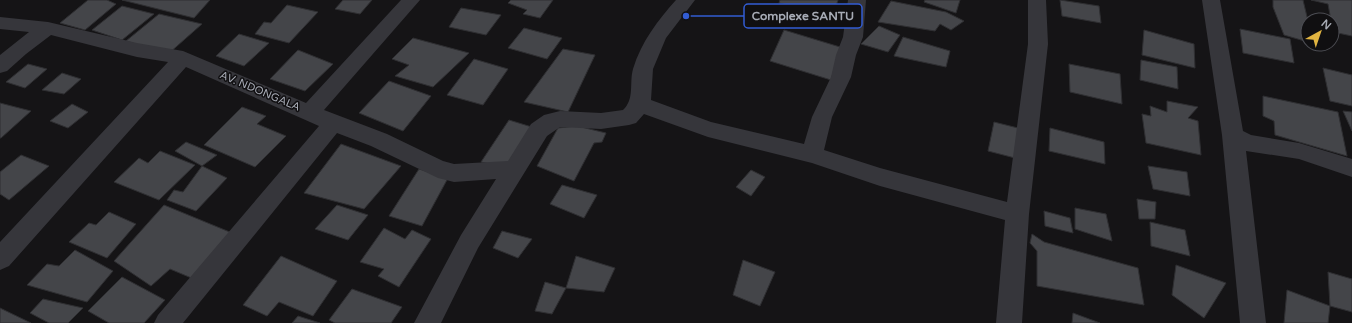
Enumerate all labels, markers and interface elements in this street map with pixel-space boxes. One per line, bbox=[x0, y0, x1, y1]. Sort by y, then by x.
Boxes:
callout: Complexe SANTU bbox=[744, 4, 862, 28]
text: Complexe SANTU bbox=[752, 9, 854, 24]
north arrow bbox=[1300, 12, 1340, 52]
text: N bbox=[1319, 17, 1334, 33]
street label: AV. NDONGALA bbox=[218, 68, 302, 114]

